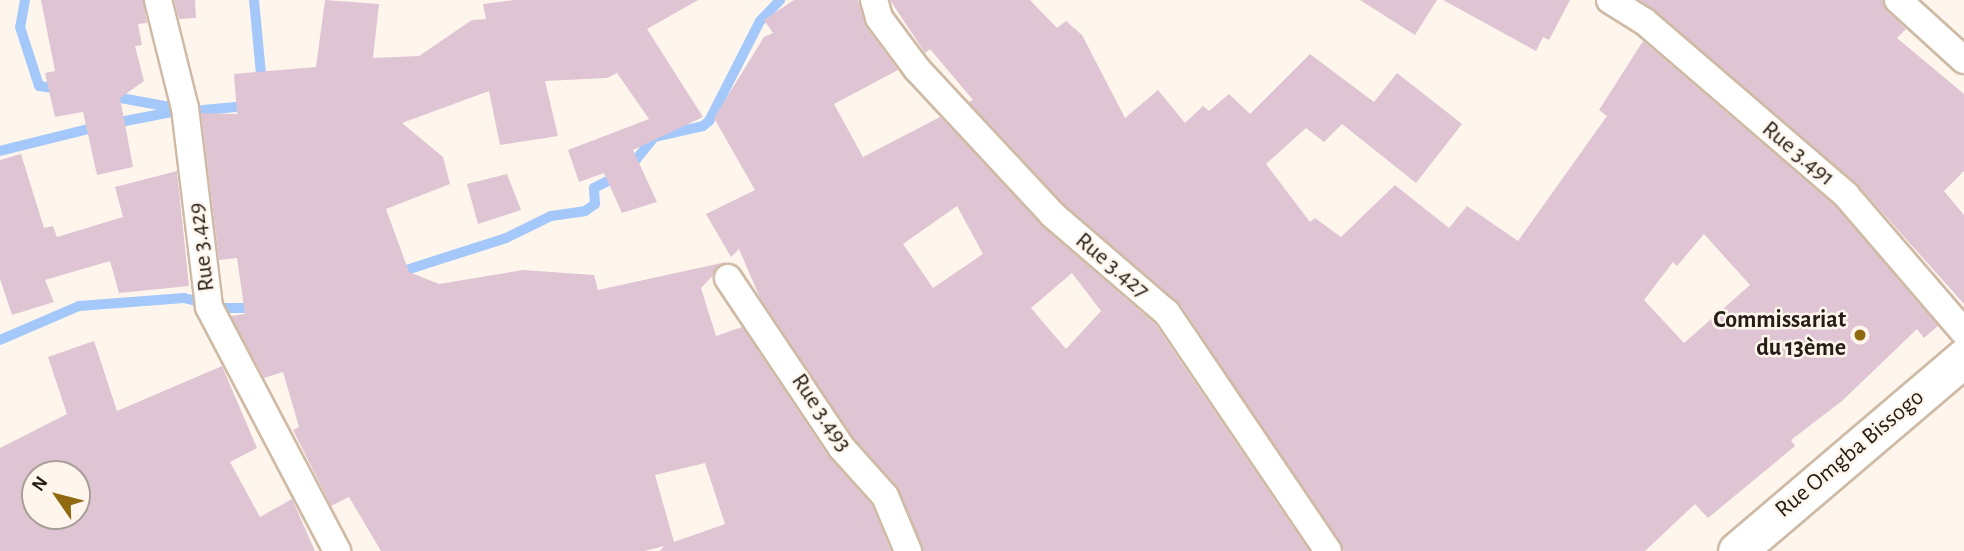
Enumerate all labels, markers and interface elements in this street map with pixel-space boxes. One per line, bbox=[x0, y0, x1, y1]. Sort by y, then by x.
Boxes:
street label: Rue 3.491 bbox=[1756, 115, 1840, 193]
street label: Rue 3.429 bbox=[182, 201, 222, 293]
street label: Rue 3.427 bbox=[1069, 227, 1155, 305]
place label: Commissariat du 13ème bbox=[1713, 307, 1846, 363]
marker: Commissariat du 13ème bbox=[1852, 327, 1868, 343]
street label: Rue 3.493 bbox=[784, 368, 858, 458]
street label: Rue Omgba Bissogo bbox=[1770, 383, 1930, 525]
north arrow bbox=[21, 460, 91, 530]
text: N bbox=[28, 473, 52, 495]

